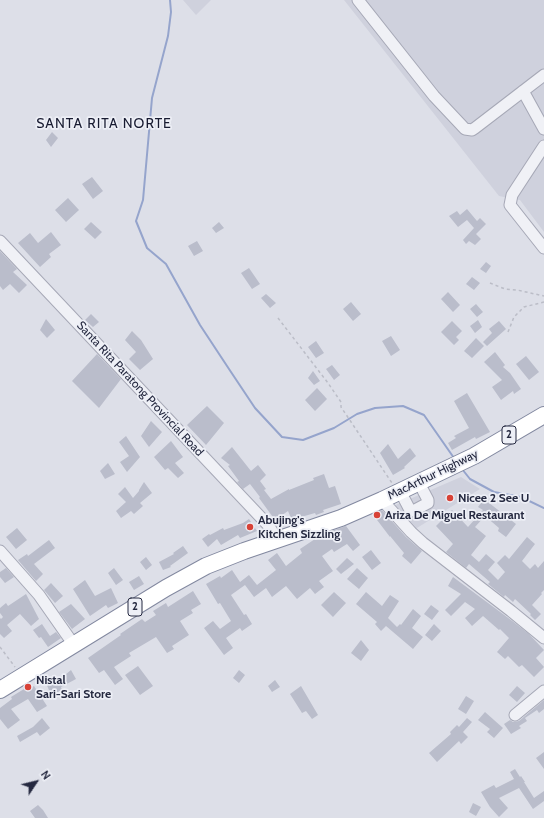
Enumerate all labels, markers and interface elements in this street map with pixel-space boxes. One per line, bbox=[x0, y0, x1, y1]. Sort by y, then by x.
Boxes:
district label: SANTA RITA NORTE bbox=[36, 116, 172, 132]
street label: Santa Rita Paratong Provincial Road bbox=[74, 319, 206, 459]
road number: 2 bbox=[502, 426, 516, 444]
street label: MacArthur Highway bbox=[385, 447, 481, 503]
place label: Nicee 2 See U bbox=[458, 491, 529, 505]
marker: Nicee 2 See U bbox=[445, 493, 455, 503]
place label: Ariza De Miguel Restaurant bbox=[385, 508, 524, 522]
marker: Ariza De Miguel Restaurant bbox=[372, 510, 382, 520]
place label: Abujing's Kitchen Sizzling bbox=[258, 513, 340, 541]
marker: Abujing's Kitchen Sizzling bbox=[245, 522, 255, 532]
road number: 2 bbox=[128, 598, 142, 616]
place label: Nistal Sari-Sari Store bbox=[36, 673, 111, 701]
marker: Nistal Sari-Sari Store bbox=[23, 682, 33, 692]
north arrow bbox=[16, 762, 56, 802]
text: N bbox=[38, 768, 54, 782]

